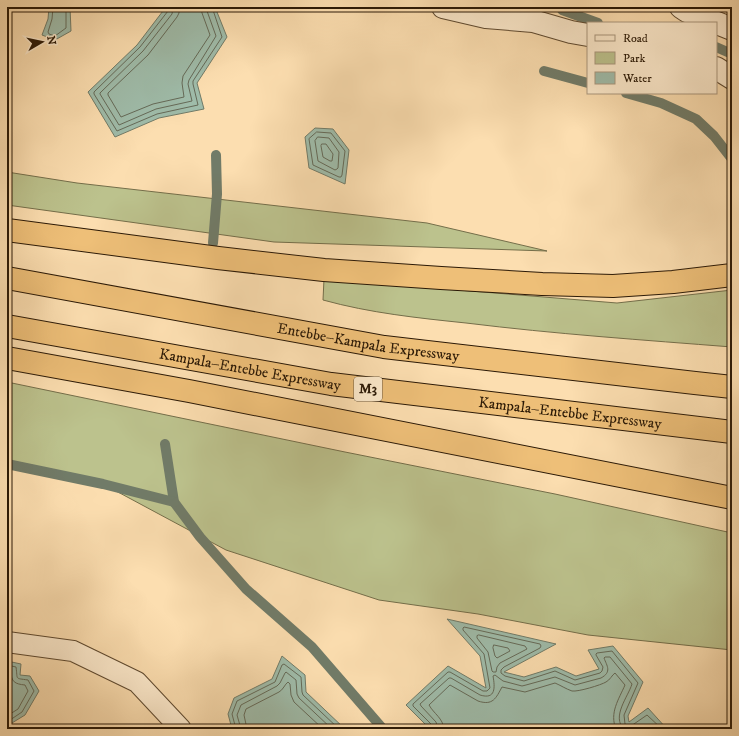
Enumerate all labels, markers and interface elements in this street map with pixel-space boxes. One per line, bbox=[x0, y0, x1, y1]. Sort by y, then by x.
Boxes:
north arrow bbox=[22, 22, 62, 62]
legend bbox=[587, 22, 717, 94]
text: Road bbox=[623, 31, 648, 46]
text: N bbox=[43, 35, 59, 46]
text: Park bbox=[623, 51, 645, 66]
text: Water bbox=[622, 71, 652, 86]
street label: Entebbe–Kampala Expressway bbox=[276, 318, 461, 365]
street label: Kampala–Entebbe Expressway bbox=[158, 344, 343, 395]
road number: M3 bbox=[354, 377, 382, 401]
street label: Kampala–Entebbe Expressway bbox=[478, 392, 664, 433]

